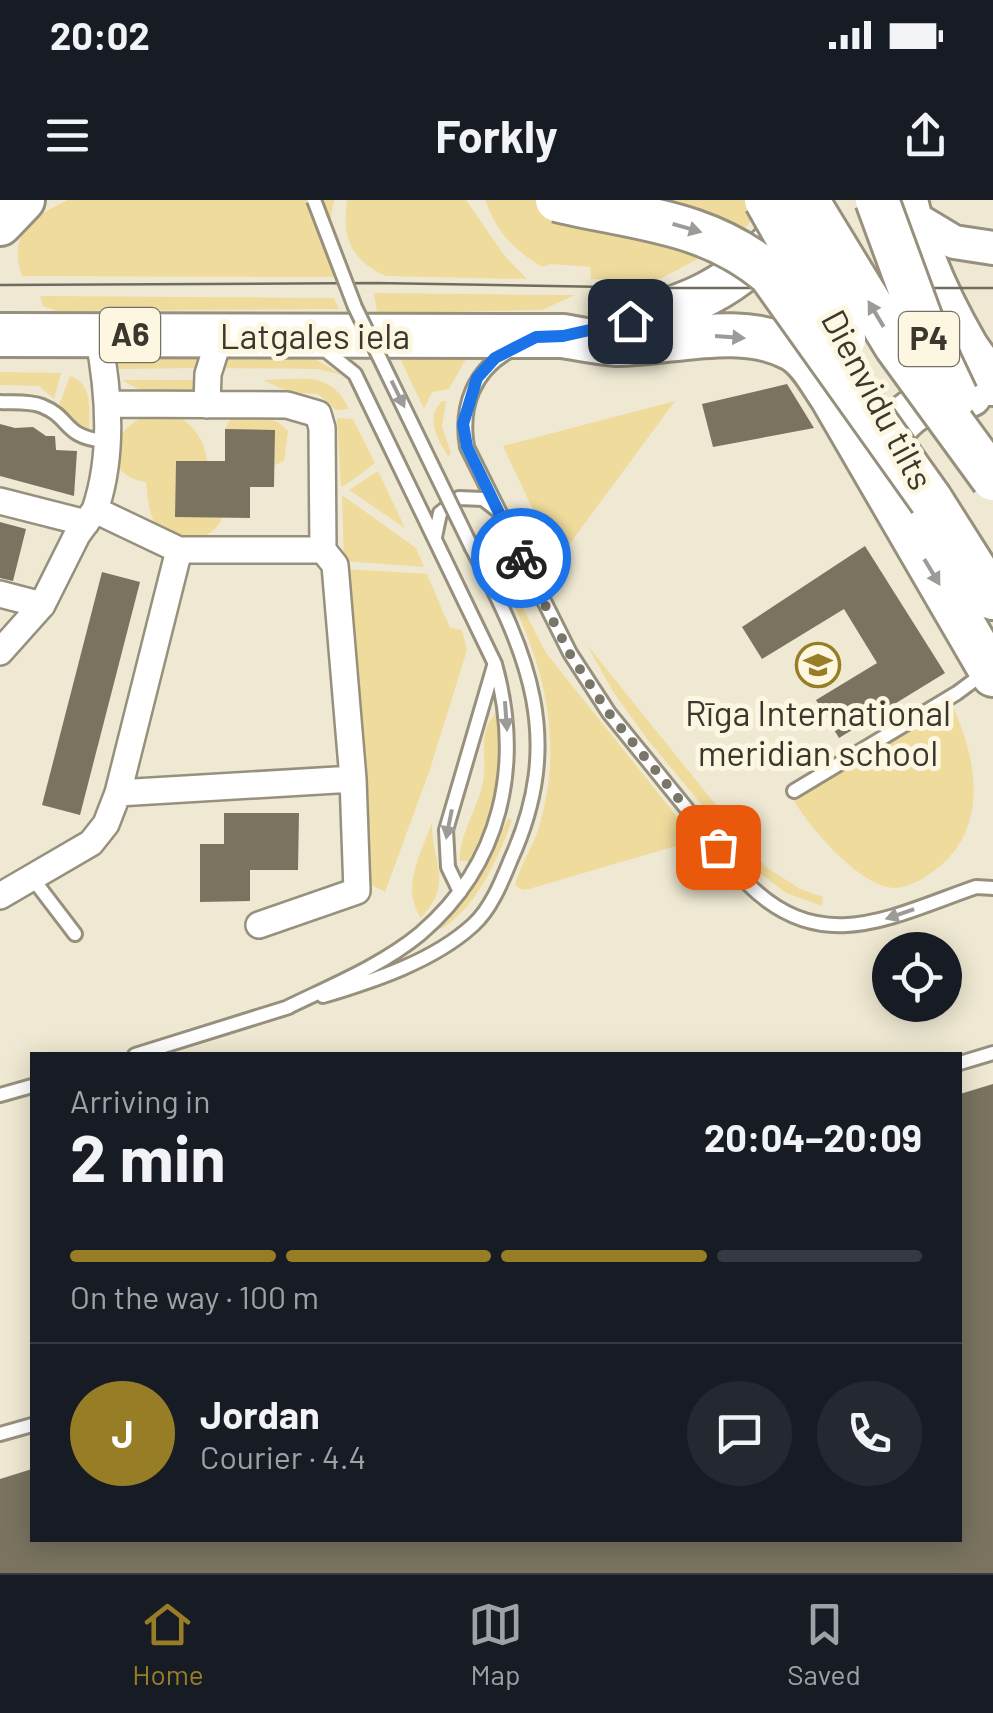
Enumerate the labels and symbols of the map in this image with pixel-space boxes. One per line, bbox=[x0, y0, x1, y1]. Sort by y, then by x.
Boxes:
one-way arrow bbox=[671, 221, 702, 237]
pin bbox=[588, 279, 673, 364]
one-way arrow bbox=[868, 300, 885, 328]
street label: Dienvidu tilts bbox=[814, 302, 944, 496]
road number: A6 bbox=[100, 308, 160, 362]
road number: P4 bbox=[899, 312, 959, 366]
street label: Latgales iela bbox=[220, 314, 410, 356]
one-way arrow bbox=[714, 329, 746, 345]
one-way arrow bbox=[389, 380, 406, 409]
courier bbox=[471, 508, 571, 608]
one-way arrow bbox=[923, 558, 940, 586]
school or university icon: Rīga International meridian school bbox=[795, 642, 841, 688]
place label: Rīga International meridian school bbox=[685, 691, 951, 773]
one-way arrow bbox=[498, 701, 514, 733]
pin bbox=[676, 805, 761, 890]
one-way arrow bbox=[441, 809, 456, 840]
one-way arrow bbox=[885, 907, 915, 922]

